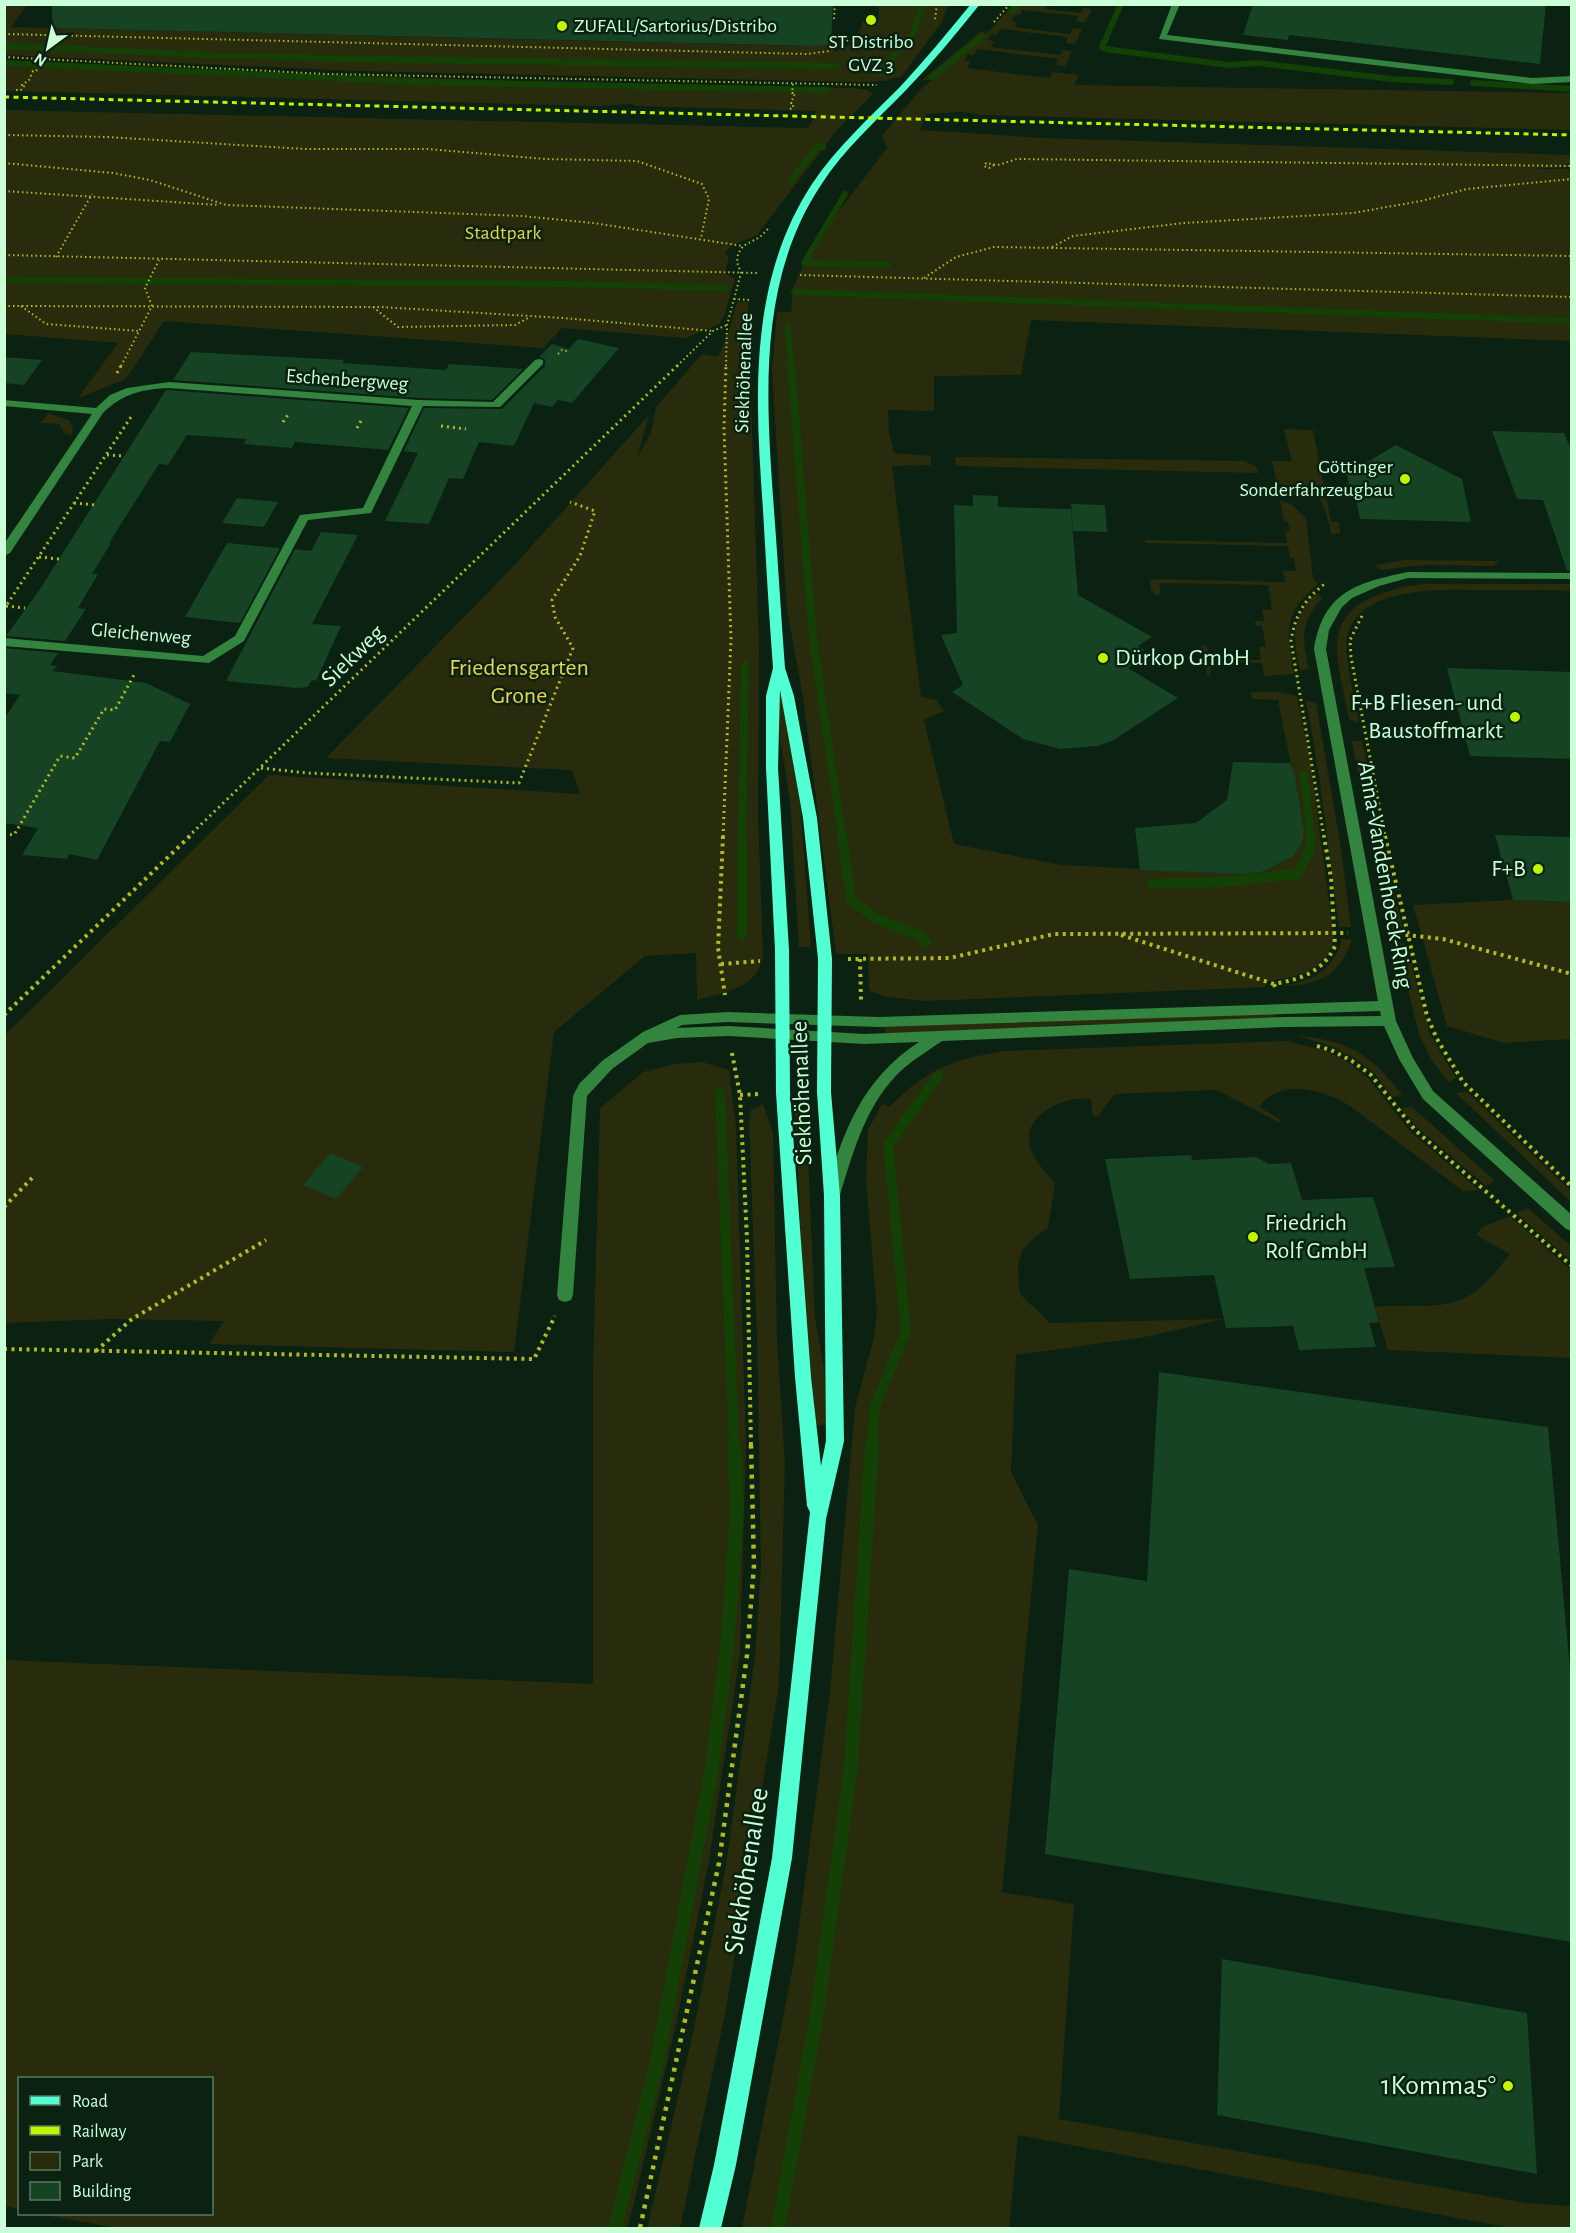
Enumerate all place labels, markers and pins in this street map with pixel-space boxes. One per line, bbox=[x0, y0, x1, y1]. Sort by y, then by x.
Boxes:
marker: ST Distribo GVZ 3 bbox=[864, 13, 878, 27]
place label: ZUFALL/Sartorius/Distribo bbox=[574, 16, 777, 36]
marker: ZUFALL/Sartorius/Distribo bbox=[555, 19, 569, 33]
place label: ST Distribo GVZ 3 bbox=[828, 32, 914, 75]
place label: Göttinger Sonderfahrzeugbau bbox=[1239, 457, 1394, 500]
marker: Göttinger Sonderfahrzeugbau bbox=[1398, 472, 1412, 486]
place label: Dürkop GmbH bbox=[1115, 646, 1250, 670]
marker: Dürkop GmbH bbox=[1096, 651, 1110, 665]
place label: F+B Fliesen- und Baustoffmarkt bbox=[1351, 691, 1503, 743]
marker: F+B Fliesen- und Baustoffmarkt bbox=[1508, 710, 1522, 724]
place label: F+B bbox=[1491, 857, 1526, 881]
marker: F+B bbox=[1531, 862, 1545, 876]
place label: Friedrich Rolf GmbH bbox=[1265, 1211, 1368, 1263]
marker: Friedrich Rolf GmbH bbox=[1246, 1230, 1260, 1244]
place label: 1Komma5° bbox=[1381, 2072, 1496, 2100]
marker: 1Komma5° bbox=[1501, 2079, 1515, 2093]

